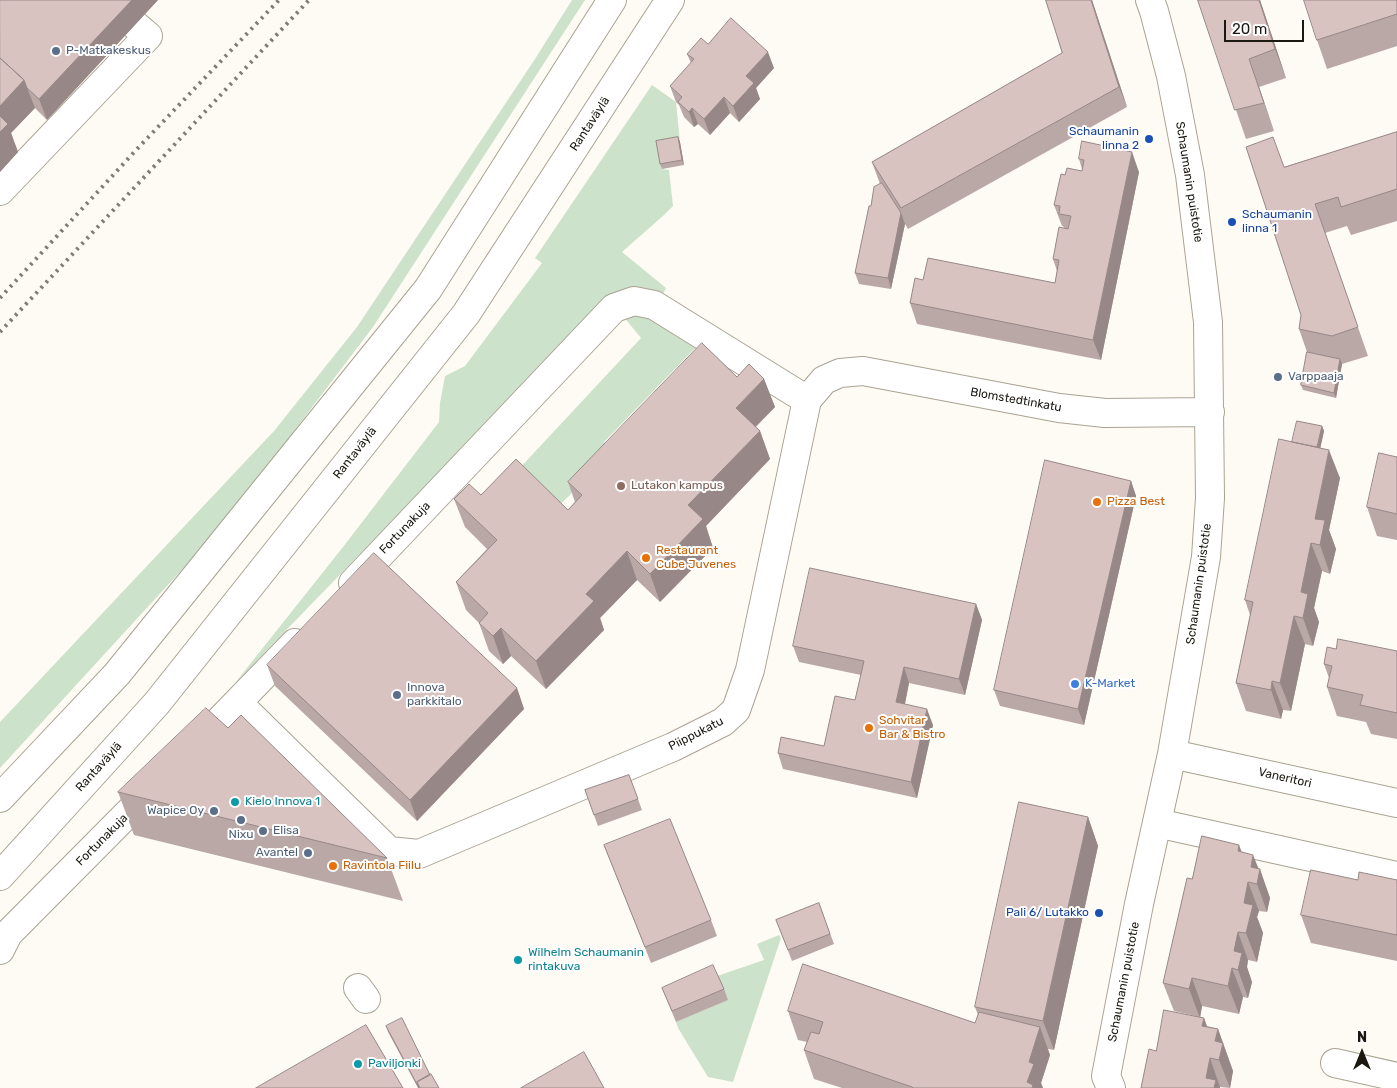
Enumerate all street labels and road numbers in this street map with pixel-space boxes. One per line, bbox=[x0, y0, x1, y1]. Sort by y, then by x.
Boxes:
street label: Rantaväylä bbox=[567, 94, 613, 154]
street label: Schaumanin puistotie bbox=[1172, 121, 1206, 243]
street label: Blomstedtinkatu bbox=[969, 385, 1063, 415]
street label: Rantaväylä bbox=[330, 424, 380, 482]
street label: Fortunakuja bbox=[376, 499, 434, 557]
street label: Schaumanin puistotie bbox=[1183, 523, 1215, 645]
street label: Piippukatu bbox=[666, 714, 726, 754]
street label: Rantaväylä bbox=[73, 739, 125, 795]
street label: Vaneritori bbox=[1257, 765, 1313, 791]
street label: Fortunakuja bbox=[73, 811, 131, 869]
street label: Schaumanin puistotie bbox=[1105, 921, 1143, 1043]

